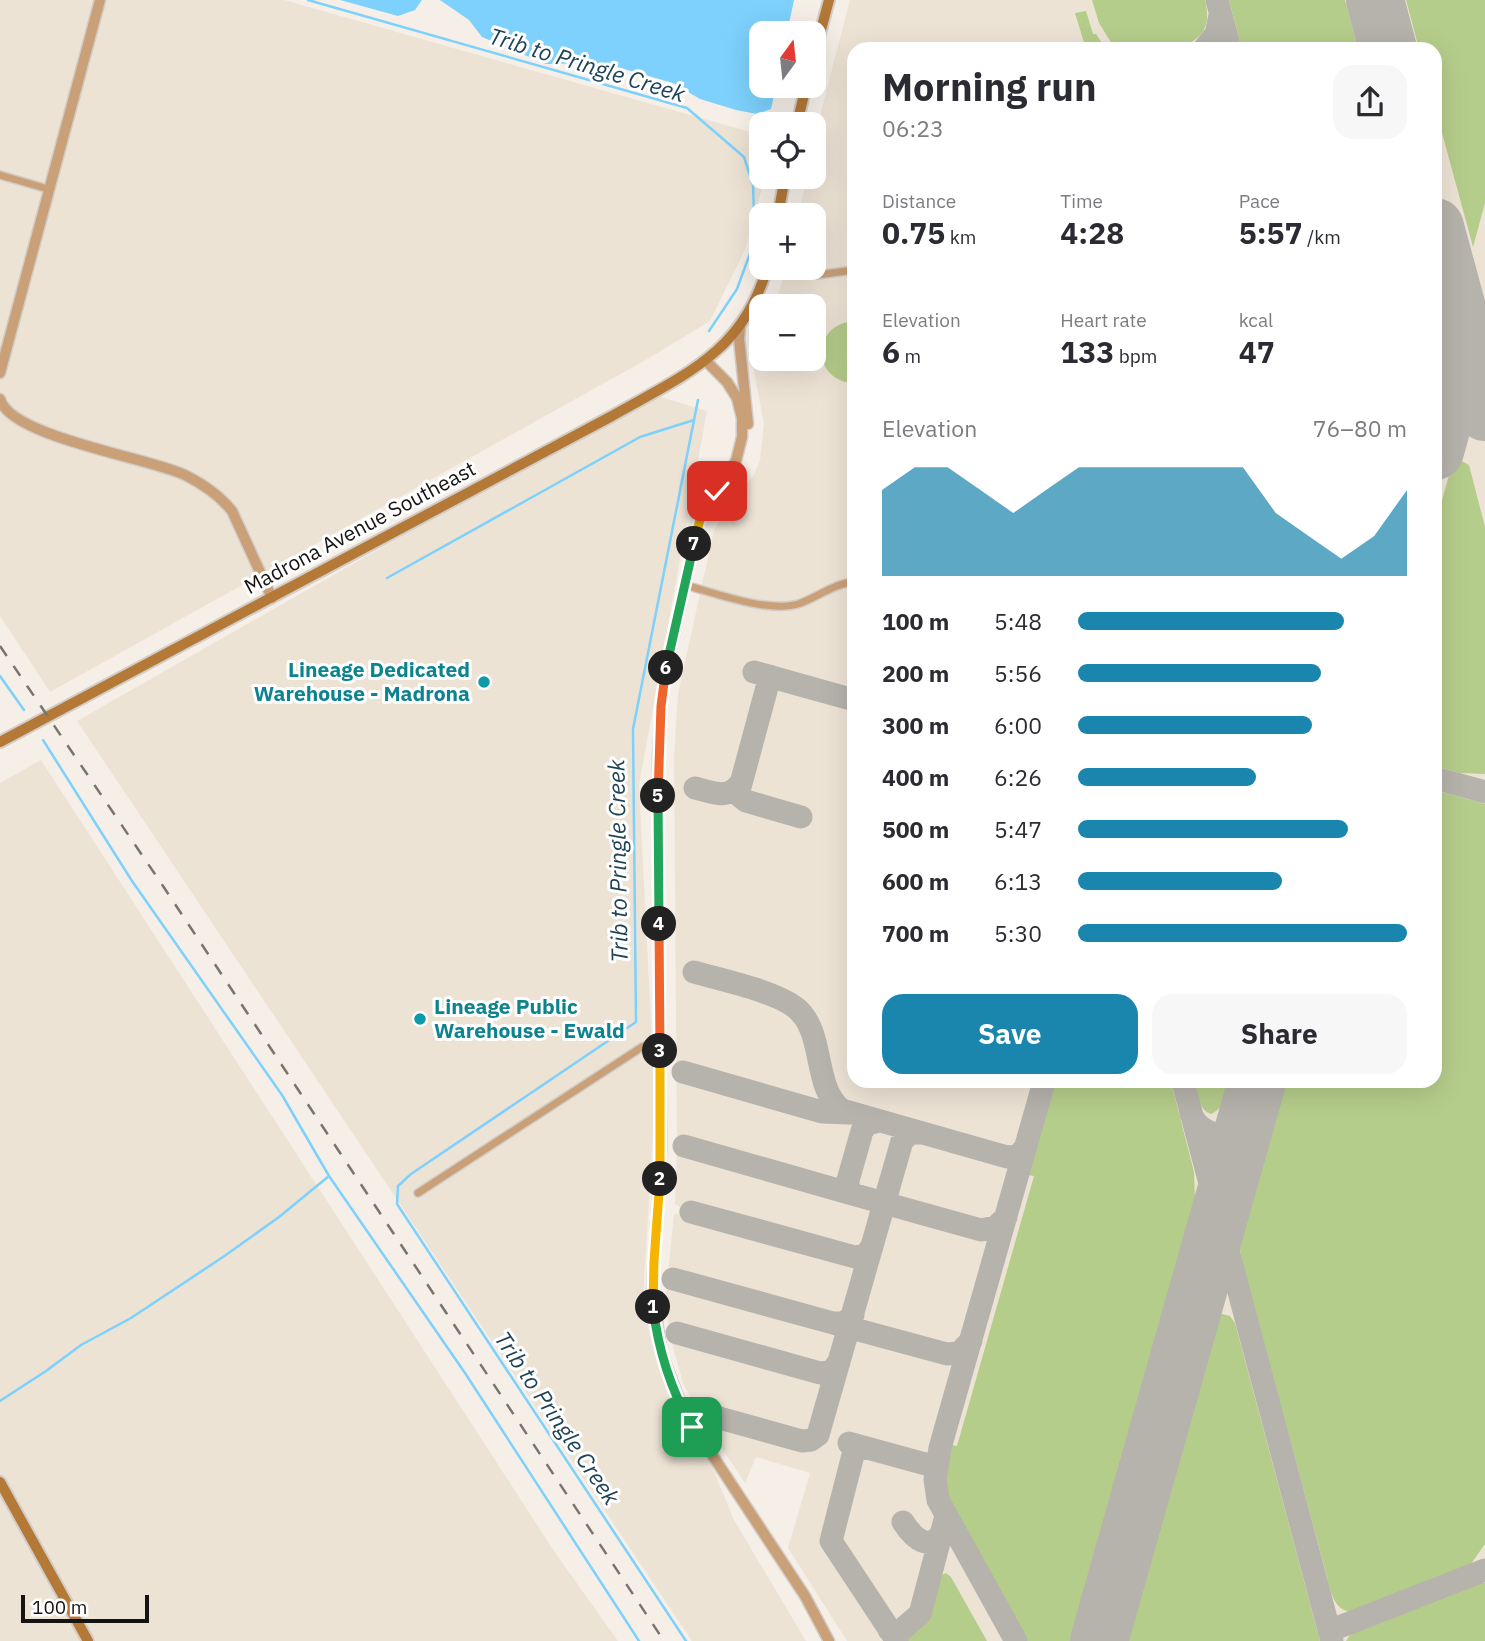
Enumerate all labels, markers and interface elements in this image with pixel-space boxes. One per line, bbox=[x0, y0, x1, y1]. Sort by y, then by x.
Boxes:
water label: Trib to Pringle Creek bbox=[486, 20, 690, 108]
north arrow bbox=[749, 21, 826, 98]
map controls bbox=[749, 21, 826, 371]
text: Morning run bbox=[882, 62, 1097, 111]
button: share bbox=[1333, 65, 1407, 139]
button: locate bbox=[749, 112, 826, 189]
text: 06:23 bbox=[882, 113, 944, 143]
text: Distance bbox=[882, 189, 956, 213]
text: Time bbox=[1060, 189, 1103, 213]
text: Pace bbox=[1239, 189, 1280, 213]
button: + bbox=[749, 203, 826, 280]
text: 0.75 bbox=[882, 213, 945, 252]
text: 4:28 bbox=[1060, 213, 1124, 252]
text: 5:57 bbox=[1239, 213, 1303, 252]
text: km bbox=[945, 225, 976, 249]
text: /km bbox=[1303, 225, 1341, 249]
button: − bbox=[749, 294, 826, 371]
text: Elevation bbox=[882, 308, 961, 332]
text: Heart rate bbox=[1060, 308, 1147, 332]
text: kcal bbox=[1239, 308, 1273, 332]
text: 6 bbox=[882, 332, 900, 371]
text: 133 bbox=[1060, 332, 1114, 371]
text: 47 bbox=[1239, 332, 1275, 371]
text: m bbox=[900, 344, 921, 368]
text: bpm bbox=[1114, 344, 1157, 368]
text: Elevation bbox=[882, 413, 977, 443]
text: 76–80 m bbox=[1313, 413, 1407, 443]
street label: Madrona Avenue Southeast bbox=[239, 454, 480, 600]
pin bbox=[687, 461, 747, 521]
icon: check bbox=[698, 472, 736, 510]
pin: 7 bbox=[676, 526, 712, 562]
text: 7 bbox=[688, 531, 699, 555]
text: 100 m bbox=[882, 606, 949, 636]
text: 5:48 bbox=[994, 606, 1042, 636]
pin: 6 bbox=[648, 650, 684, 686]
place label: Lineage Dedicated Warehouse - Madrona bbox=[254, 655, 470, 707]
text: 6 bbox=[660, 655, 671, 679]
text: 200 m bbox=[882, 658, 949, 688]
text: 5:56 bbox=[994, 658, 1042, 688]
marker: Lineage Dedicated Warehouse - Madrona bbox=[476, 674, 492, 690]
text: 300 m bbox=[882, 710, 949, 740]
text: 6:00 bbox=[994, 710, 1042, 740]
water label: Trib to Pringle Creek bbox=[600, 758, 634, 963]
text: 400 m bbox=[882, 762, 949, 792]
text: 6:26 bbox=[994, 762, 1042, 792]
pin: 5 bbox=[640, 778, 676, 814]
text: 5 bbox=[652, 783, 663, 807]
text: 500 m bbox=[882, 814, 949, 844]
text: 5:47 bbox=[994, 814, 1042, 844]
text: 600 m bbox=[882, 866, 949, 896]
text: 6:13 bbox=[994, 866, 1042, 896]
pin: 4 bbox=[642, 906, 676, 942]
text: 4 bbox=[653, 911, 664, 935]
text: 700 m bbox=[882, 918, 949, 948]
text: 5:30 bbox=[994, 918, 1042, 948]
place label: Lineage Public Warehouse - Ewald bbox=[434, 992, 625, 1044]
button: Save bbox=[882, 994, 1138, 1074]
button: Share bbox=[1152, 994, 1407, 1074]
marker: Lineage Public Warehouse - Ewald bbox=[412, 1011, 428, 1027]
pin: 3 bbox=[642, 1034, 678, 1068]
text: 3 bbox=[654, 1038, 665, 1062]
pin: 2 bbox=[642, 1162, 678, 1196]
text: 2 bbox=[654, 1166, 665, 1190]
pin: 1 bbox=[636, 1290, 670, 1324]
text: 1 bbox=[647, 1294, 658, 1318]
water label: Trib to Pringle Creek bbox=[489, 1325, 628, 1511]
pin bbox=[662, 1397, 722, 1457]
icon: arrive bbox=[673, 1408, 711, 1446]
scale bar bbox=[21, 1592, 149, 1624]
text: 100 m bbox=[32, 1595, 87, 1619]

